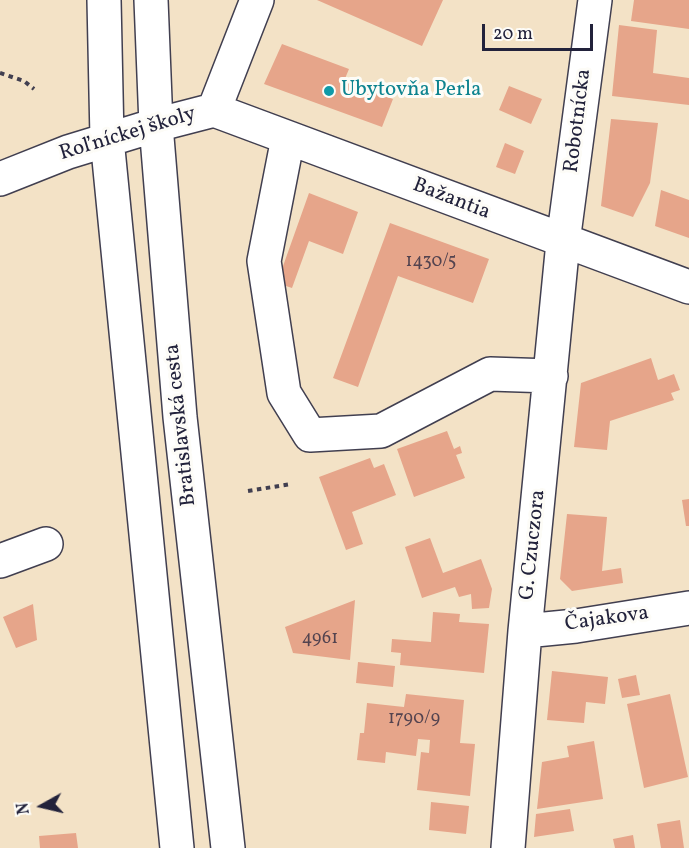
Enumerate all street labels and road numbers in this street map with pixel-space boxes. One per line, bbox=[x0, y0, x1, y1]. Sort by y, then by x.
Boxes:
street label: Robotnícka bbox=[560, 68, 598, 174]
street label: Roľníckej školy bbox=[57, 102, 199, 168]
street label: Bažantia bbox=[409, 174, 493, 226]
street label: Bratislavská cesta bbox=[161, 343, 203, 507]
street label: G. Czuczora bbox=[516, 489, 552, 601]
street label: Čajakova bbox=[564, 602, 650, 638]

